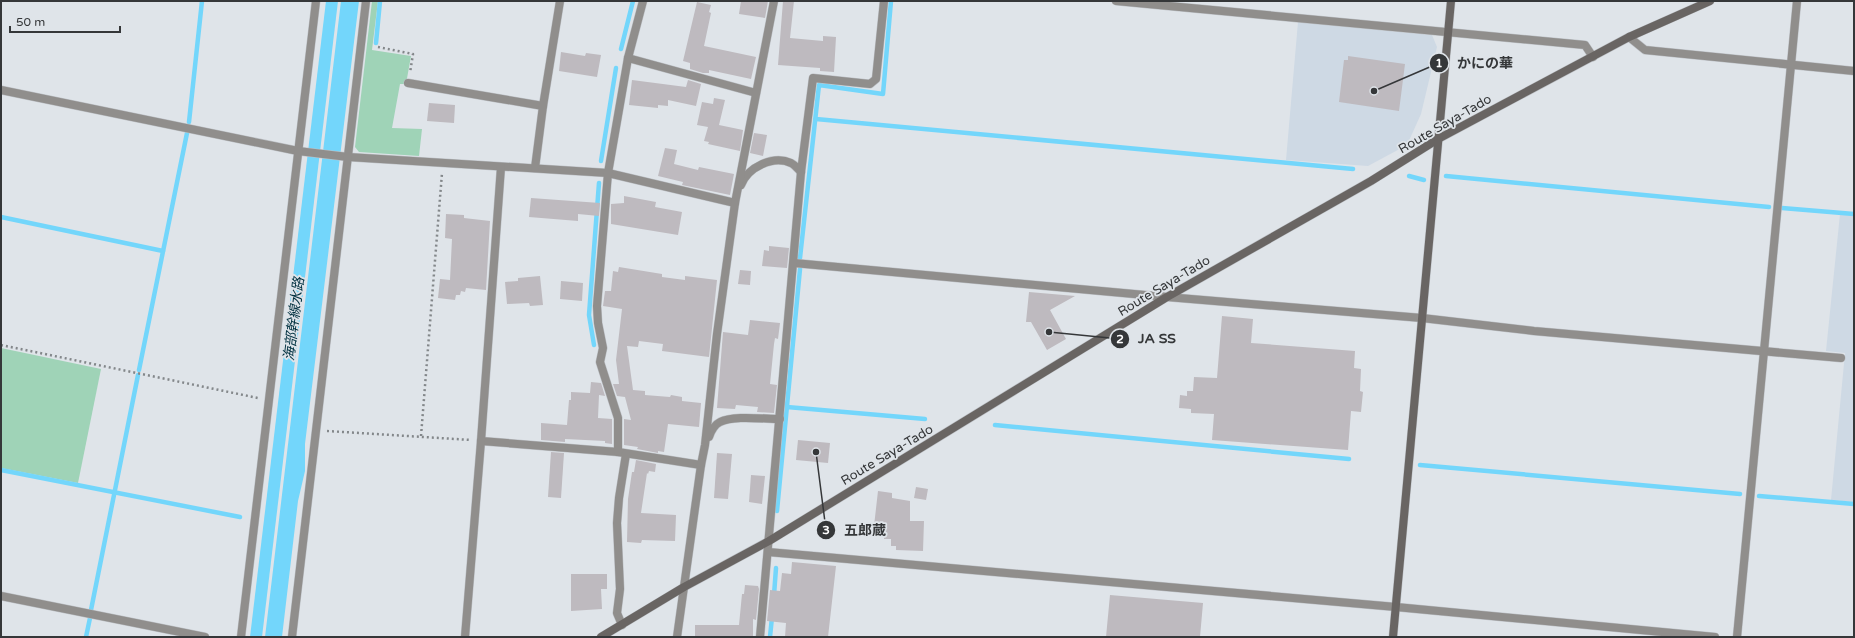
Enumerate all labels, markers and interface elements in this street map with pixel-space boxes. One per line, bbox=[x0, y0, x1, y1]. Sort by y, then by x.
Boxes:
scale bar bbox=[10, 8, 120, 34]
text: 50 m bbox=[16, 15, 45, 29]
callout: かにの華 bbox=[1429, 50, 1521, 76]
text: かにの華 bbox=[1457, 55, 1513, 72]
text: 1 bbox=[1435, 56, 1443, 70]
street label: Route Saya-Tado bbox=[1396, 91, 1494, 157]
street label: Route Saya-Tado bbox=[1115, 252, 1213, 320]
water label: 海部幹線水路 bbox=[280, 275, 308, 362]
callout: JA SS bbox=[1110, 326, 1184, 352]
text: JA SS bbox=[1137, 330, 1176, 347]
text: 2 bbox=[1116, 332, 1124, 346]
street label: Route Saya-Tado bbox=[838, 421, 936, 489]
callout: 五郎蔵 bbox=[816, 517, 894, 543]
text: 五郎蔵 bbox=[844, 522, 886, 539]
text: 3 bbox=[822, 523, 830, 537]

